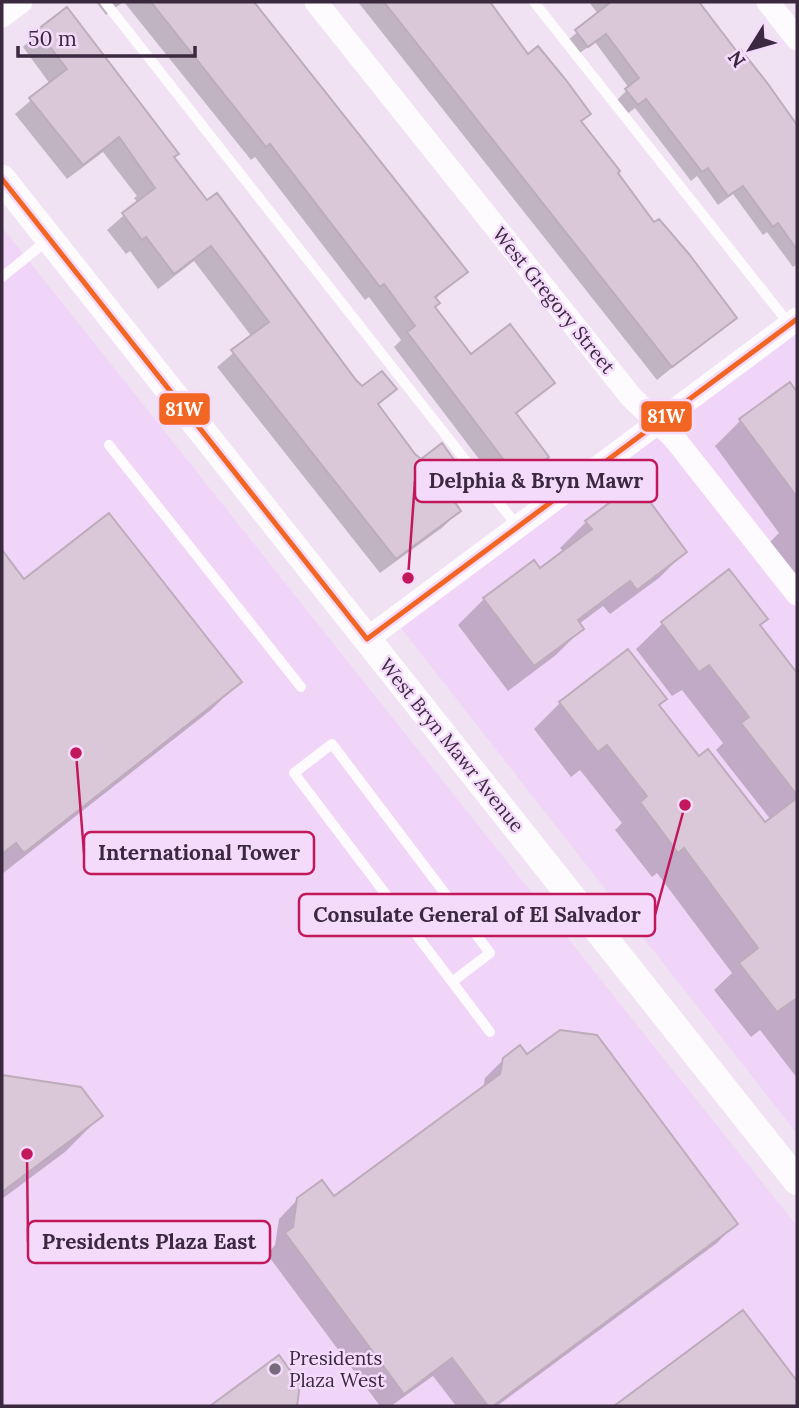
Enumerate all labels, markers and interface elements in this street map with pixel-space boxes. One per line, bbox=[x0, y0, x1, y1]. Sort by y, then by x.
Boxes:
scale bar bbox=[18, 14, 194, 58]
north arrow bbox=[715, 14, 785, 84]
text: 50 m bbox=[28, 25, 77, 52]
text: N bbox=[722, 46, 750, 72]
street label: West Gregory Street bbox=[488, 222, 621, 379]
line badge: 81W bbox=[158, 392, 211, 426]
text: 81W bbox=[165, 397, 204, 421]
line badge: 81W bbox=[640, 400, 693, 433]
text: 81W bbox=[647, 404, 686, 428]
callout: Delphia & Bryn Mawr bbox=[415, 460, 657, 502]
text: Delphia & Bryn Mawr bbox=[429, 467, 643, 494]
street label: West Bryn Mawr Avenue bbox=[375, 653, 529, 837]
callout: International Tower bbox=[84, 832, 314, 874]
text: International Tower bbox=[98, 839, 300, 866]
callout: Consulate General of El Salvador bbox=[299, 894, 655, 936]
text: Consulate General of El Salvador bbox=[313, 901, 641, 928]
callout: Presidents Plaza East bbox=[28, 1221, 270, 1263]
text: Presidents Plaza East bbox=[42, 1228, 256, 1255]
place label: Presidents Plaza West bbox=[289, 1346, 385, 1392]
marker: Presidents Plaza West bbox=[267, 1361, 283, 1377]

